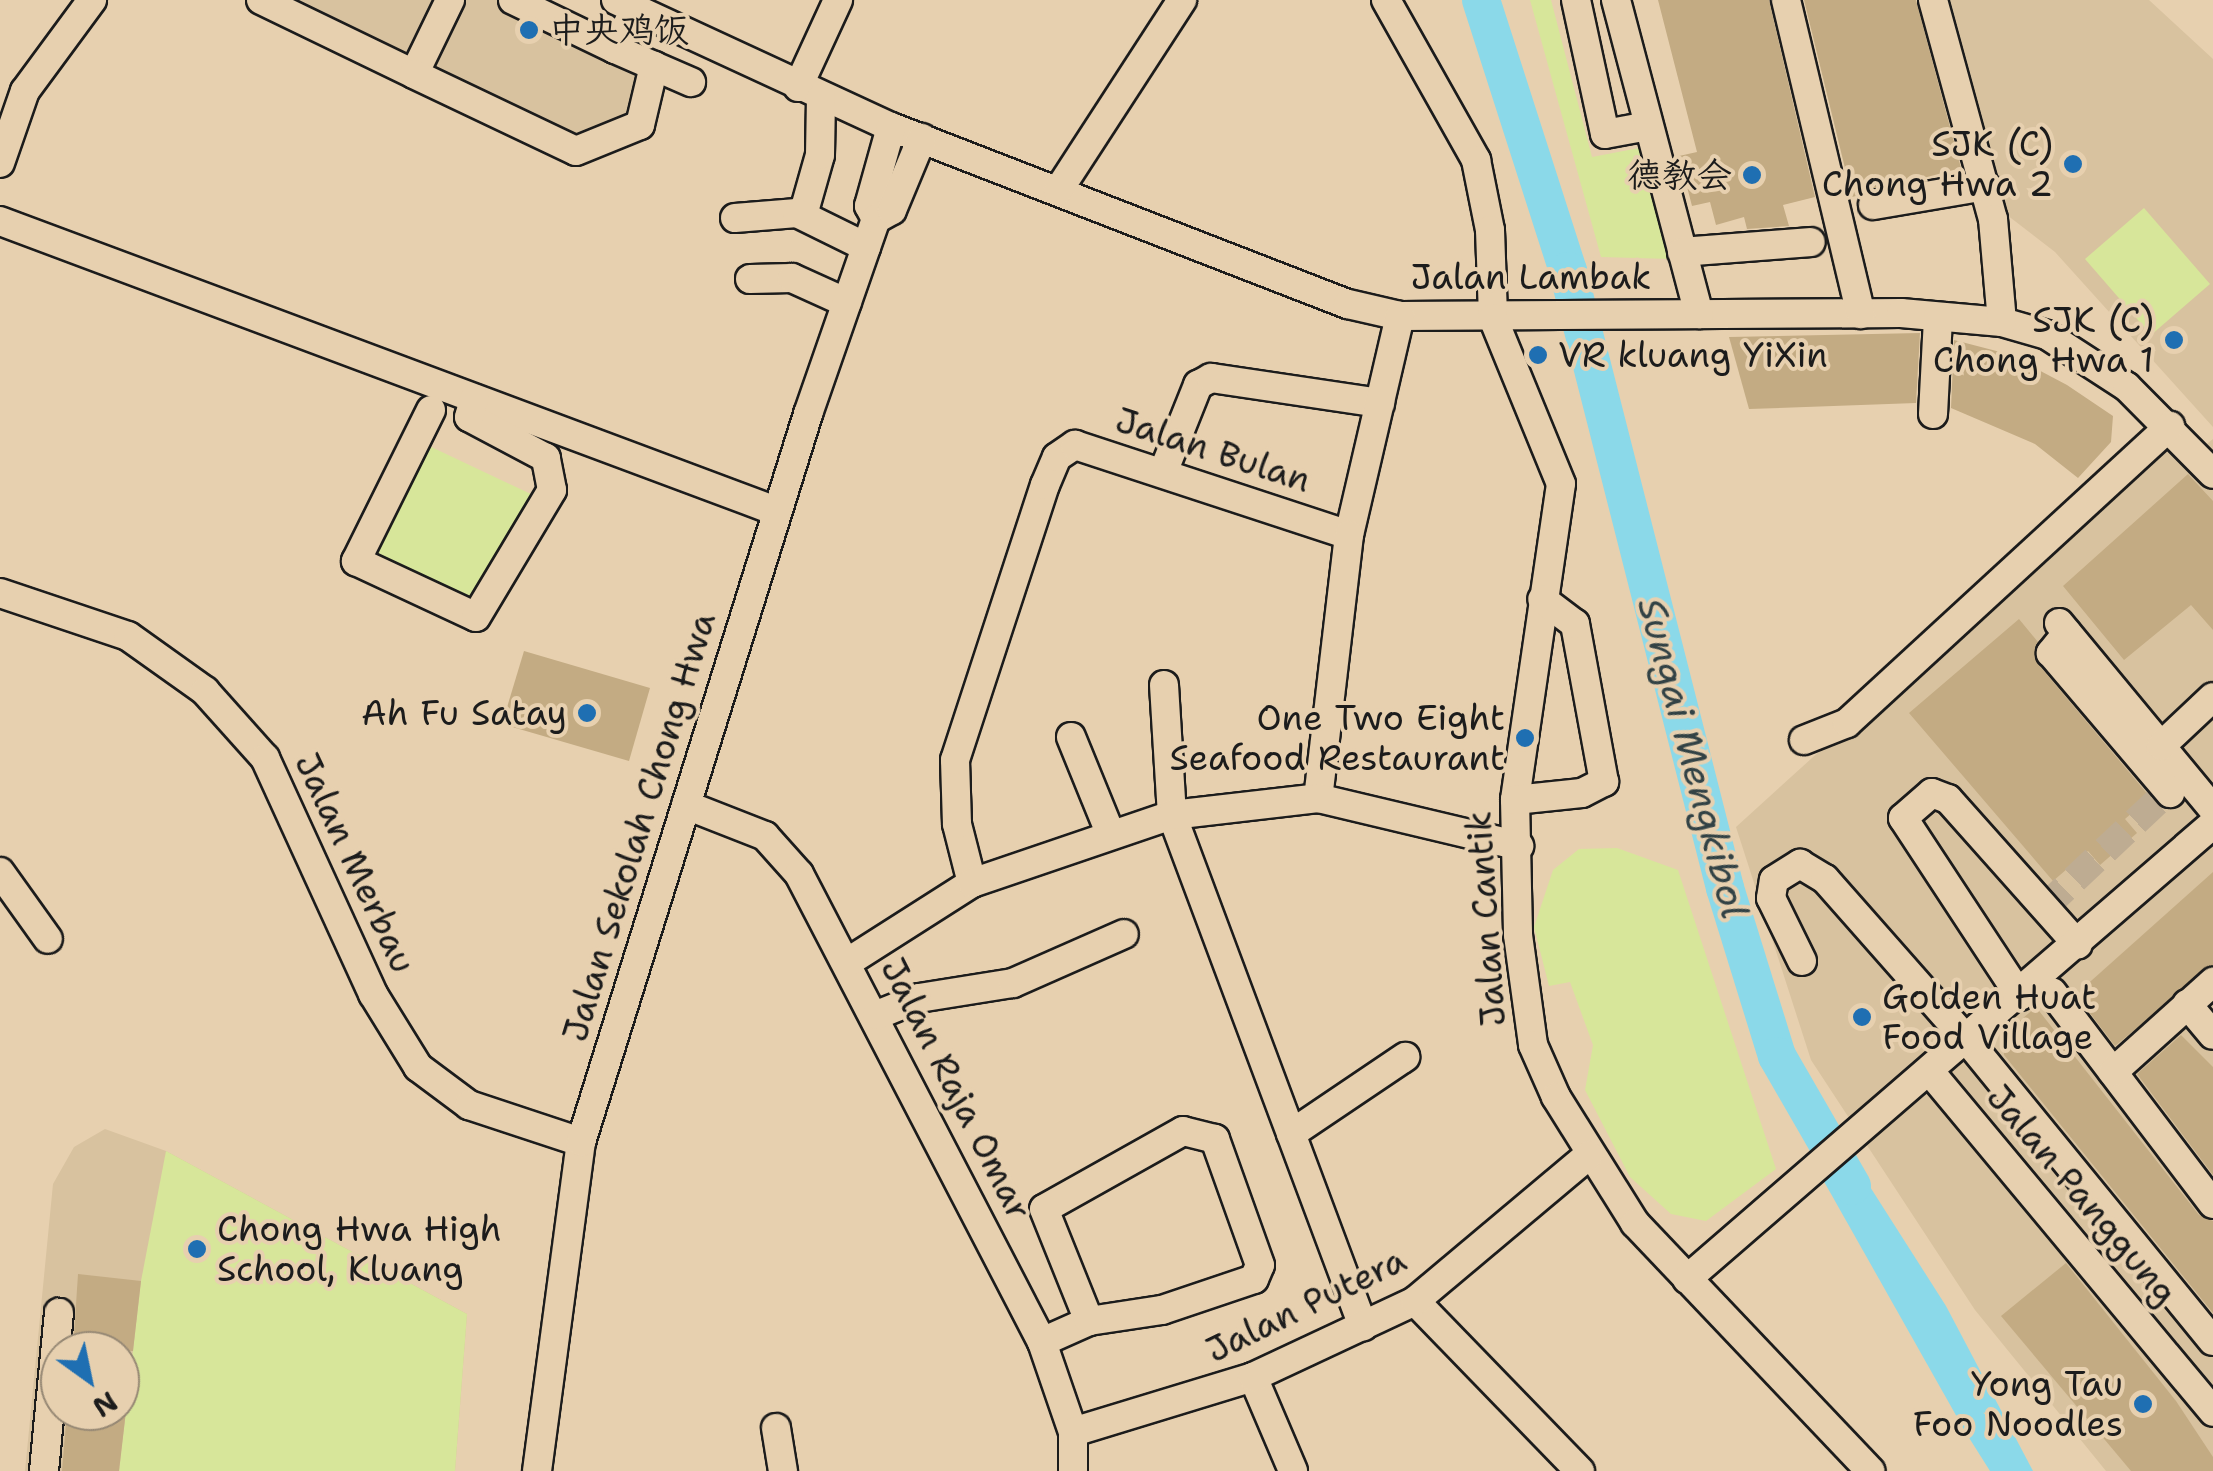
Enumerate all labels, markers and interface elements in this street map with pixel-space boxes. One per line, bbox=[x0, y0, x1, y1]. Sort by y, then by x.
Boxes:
place label: 中央鸡饭 bbox=[549, 9, 689, 51]
marker: 中央鸡饭 bbox=[518, 19, 540, 41]
place label: SJK (C) Chong Hwa 2 bbox=[1822, 123, 2053, 205]
marker: SJK (C) Chong Hwa 2 bbox=[2062, 153, 2084, 175]
place label: 德教会 bbox=[1627, 154, 1732, 196]
marker: 德教会 bbox=[1741, 164, 1763, 186]
street label: Jalan Lambak bbox=[1411, 256, 1651, 298]
place label: SJK (C) Chong Hwa 1 bbox=[1933, 299, 2154, 381]
marker: SJK (C) Chong Hwa 1 bbox=[2163, 329, 2185, 351]
place label: VR kluang YiXin bbox=[1558, 334, 1828, 376]
marker: VR kluang YiXin bbox=[1527, 344, 1549, 366]
street label: Jalan Bulan bbox=[1110, 399, 1316, 501]
water label: Sungai Mengkibol bbox=[1628, 593, 1758, 923]
street label: Jalan Sekolah Chong Hwa bbox=[554, 607, 724, 1047]
place label: Ah Fu Satay bbox=[361, 692, 567, 734]
place label: One Two Eight Seafood Restaurant bbox=[1170, 697, 1505, 779]
marker: Ah Fu Satay bbox=[576, 702, 598, 724]
marker: One Two Eight Seafood Restaurant bbox=[1514, 727, 1536, 749]
street label: Jalan Merbau bbox=[286, 746, 424, 980]
street label: Jalan Cantik bbox=[1458, 810, 1514, 1028]
street label: Jalan Raja Omar bbox=[872, 951, 1040, 1227]
place label: Golden Huat Food Village bbox=[1882, 976, 2096, 1058]
marker: Golden Huat Food Village bbox=[1851, 1006, 1873, 1028]
street label: Jalan Panggung bbox=[1978, 1076, 2186, 1314]
place label: Chong Hwa High School, Kluang bbox=[217, 1208, 502, 1290]
marker: Chong Hwa High School, Kluang bbox=[186, 1238, 208, 1260]
street label: Jalan Putera bbox=[1199, 1239, 1413, 1371]
north arrow bbox=[40, 1331, 140, 1431]
place label: Yong Tau Foo Noodles bbox=[1913, 1363, 2123, 1445]
text: N bbox=[86, 1383, 125, 1426]
marker: Yong Tau Foo Noodles bbox=[2132, 1393, 2154, 1415]

